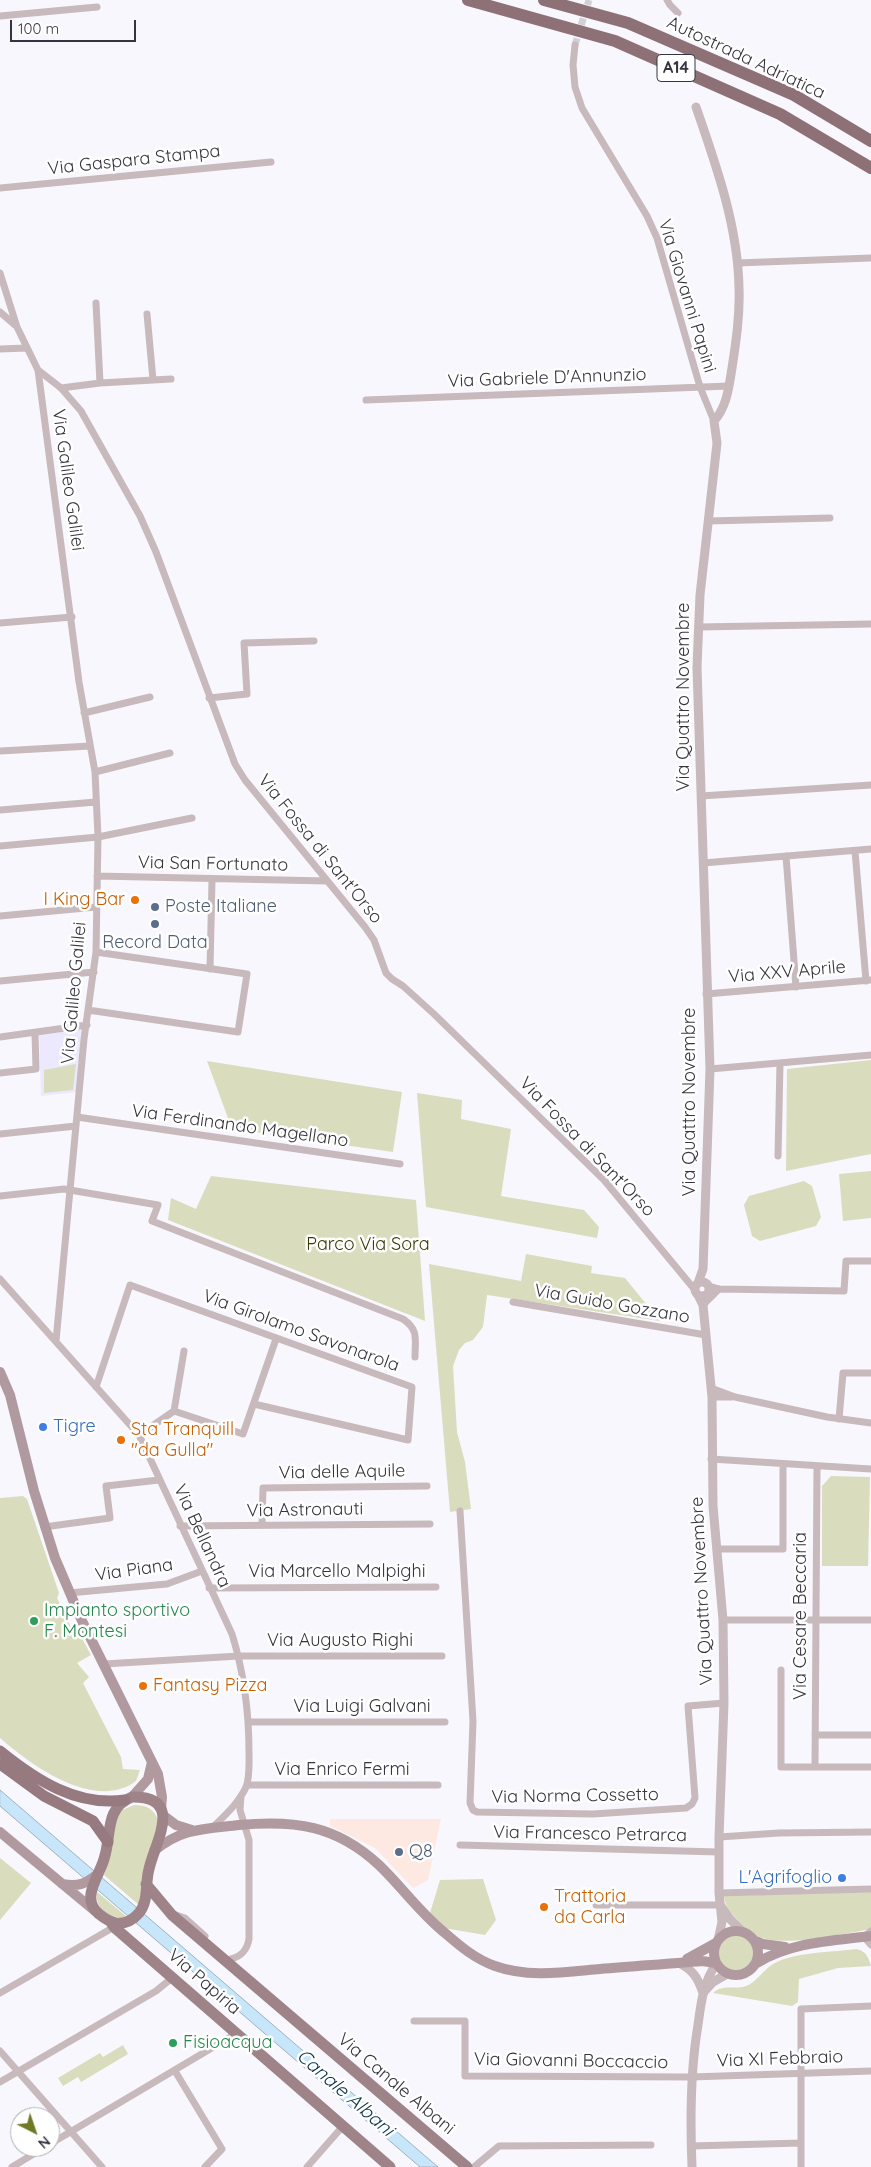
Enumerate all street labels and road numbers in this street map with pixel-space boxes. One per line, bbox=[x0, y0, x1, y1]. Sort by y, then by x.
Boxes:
street label: Autostrada Adriatica bbox=[664, 12, 828, 104]
road number: A14 bbox=[657, 54, 695, 82]
street label: Via Gaspara Stampa bbox=[47, 140, 221, 180]
street label: Via Giovanni Papini bbox=[653, 217, 721, 375]
street label: Via Gabriele D'Annunzio bbox=[447, 364, 647, 392]
street label: Via Galileo Galilei bbox=[47, 408, 89, 552]
street label: Via Quattro Novembre bbox=[673, 603, 695, 791]
street label: Via Fossa di Sant'Orso bbox=[253, 770, 387, 928]
street label: Via San Fortunato bbox=[138, 852, 288, 876]
street label: Via Galileo Galilei bbox=[57, 921, 91, 1065]
street label: Via XXV Aprile bbox=[727, 956, 847, 988]
street label: Via Quattro Novembre bbox=[679, 1008, 701, 1196]
street label: Via Fossa di Sant'Orso bbox=[515, 1073, 659, 1221]
street label: Via Ferdinando Magellano bbox=[130, 1100, 350, 1152]
street label: Via Guido Gozzano bbox=[533, 1280, 691, 1328]
street label: Via Girolamo Savonarola bbox=[200, 1285, 402, 1377]
street label: Via delle Aquile bbox=[278, 1460, 406, 1484]
street label: Via Bellandra bbox=[169, 1481, 235, 1591]
street label: Via Quattro Novembre bbox=[686, 1496, 718, 1686]
street label: Via Astronauti bbox=[247, 1498, 363, 1522]
street label: Via Cesare Beccaria bbox=[790, 1532, 812, 1700]
street label: Via Piana bbox=[94, 1554, 174, 1586]
street label: Via Marcello Malpighi bbox=[248, 1561, 426, 1583]
street label: Via Augusto Righi bbox=[267, 1630, 413, 1652]
street label: Via Luigi Galvani bbox=[293, 1696, 431, 1718]
street label: Via Enrico Fermi bbox=[274, 1759, 410, 1781]
street label: Via Norma Cossetto bbox=[491, 1784, 659, 1808]
street label: Via Francesco Petrarca bbox=[493, 1822, 687, 1846]
street label: Via Papiria bbox=[163, 1944, 245, 2020]
street label: Via Canale Albani bbox=[333, 2029, 459, 2139]
street label: Via XI Febbraio bbox=[717, 2046, 843, 2072]
street label: Via Giovanni Boccaccio bbox=[474, 2049, 668, 2073]

